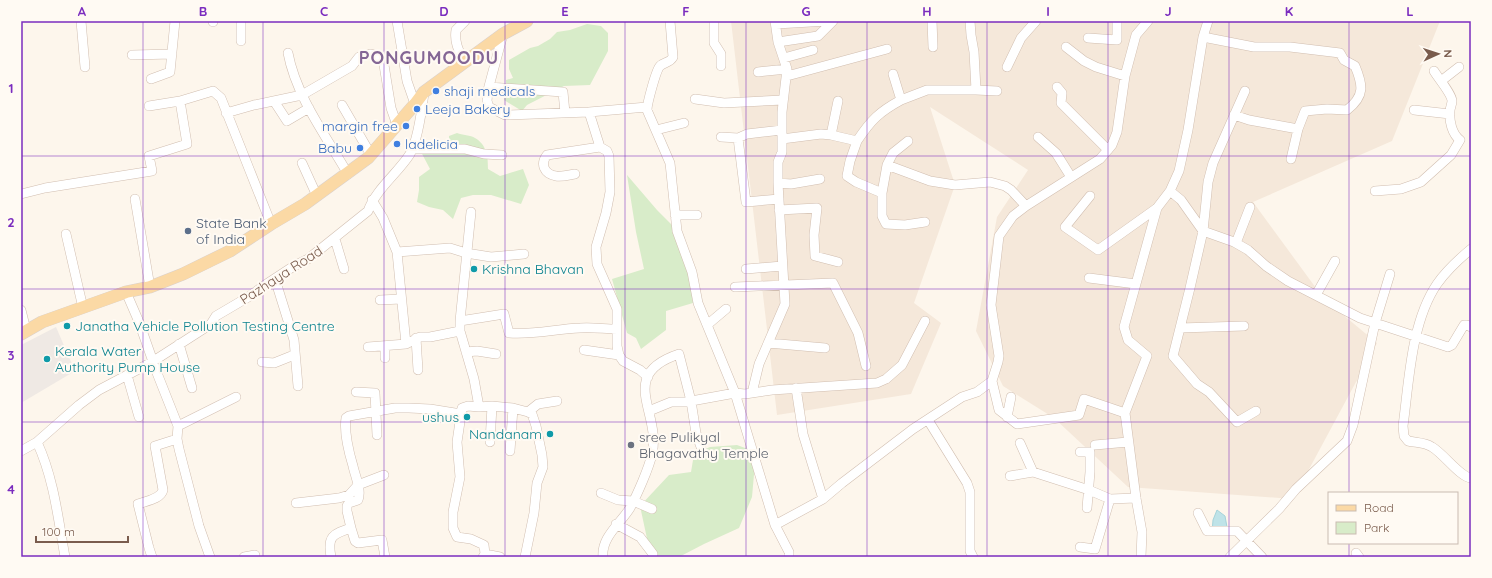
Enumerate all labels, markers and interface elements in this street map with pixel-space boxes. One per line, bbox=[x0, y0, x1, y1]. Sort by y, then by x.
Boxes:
text: A bbox=[78, 3, 87, 19]
text: B bbox=[199, 3, 207, 19]
text: C bbox=[320, 3, 328, 19]
text: D bbox=[439, 3, 449, 19]
text: E bbox=[561, 3, 569, 19]
text: F bbox=[682, 3, 690, 19]
text: G bbox=[801, 3, 811, 19]
text: H bbox=[922, 3, 932, 19]
text: I bbox=[1046, 3, 1050, 19]
text: J bbox=[1164, 3, 1172, 19]
text: K bbox=[1285, 3, 1294, 19]
text: L bbox=[1406, 3, 1414, 19]
north arrow bbox=[1418, 34, 1458, 74]
district label: PONGUMOODU bbox=[359, 46, 499, 69]
text: N bbox=[1441, 49, 1455, 58]
text: 1 bbox=[8, 80, 14, 96]
place label: shaji medicals bbox=[444, 82, 535, 100]
marker: shaji medicals bbox=[431, 86, 441, 96]
place label: Leeja Bakery bbox=[425, 100, 510, 118]
marker: Leeja Bakery bbox=[412, 104, 422, 114]
place label: margin free bbox=[322, 117, 398, 135]
marker: margin free bbox=[401, 121, 411, 131]
place label: ladelicia bbox=[405, 135, 458, 153]
place label: Babu bbox=[318, 139, 352, 157]
marker: ladelicia bbox=[392, 139, 402, 149]
marker: Babu bbox=[355, 143, 365, 153]
text: 2 bbox=[7, 214, 15, 230]
place label: State Bank of India bbox=[196, 214, 267, 248]
marker: State Bank of India bbox=[183, 226, 193, 236]
street label: Pazhaya Road bbox=[236, 242, 326, 308]
place label: Krishna Bhavan bbox=[482, 260, 584, 278]
marker: Krishna Bhavan bbox=[469, 264, 479, 274]
place label: Janatha Vehicle Pollution Testing Centre bbox=[75, 317, 335, 335]
marker: Janatha Vehicle Pollution Testing Centre bbox=[62, 321, 72, 331]
place label: Kerala Water Authority Pump House bbox=[55, 342, 200, 376]
text: 3 bbox=[8, 347, 15, 363]
marker: Kerala Water Authority Pump House bbox=[42, 354, 52, 364]
place label: ushus bbox=[422, 408, 459, 426]
marker: ushus bbox=[462, 412, 472, 422]
place label: Nandanam bbox=[469, 425, 542, 443]
place label: sree Pulikyal Bhagavathy Temple bbox=[639, 428, 769, 462]
marker: Nandanam bbox=[545, 429, 555, 439]
marker: sree Pulikyal Bhagavathy Temple bbox=[626, 440, 636, 450]
text: 4 bbox=[7, 481, 15, 497]
legend bbox=[1328, 492, 1458, 544]
text: Road bbox=[1364, 500, 1394, 515]
scale bar bbox=[36, 518, 128, 544]
text: Park bbox=[1364, 520, 1389, 535]
text: 100 m bbox=[42, 524, 75, 539]

